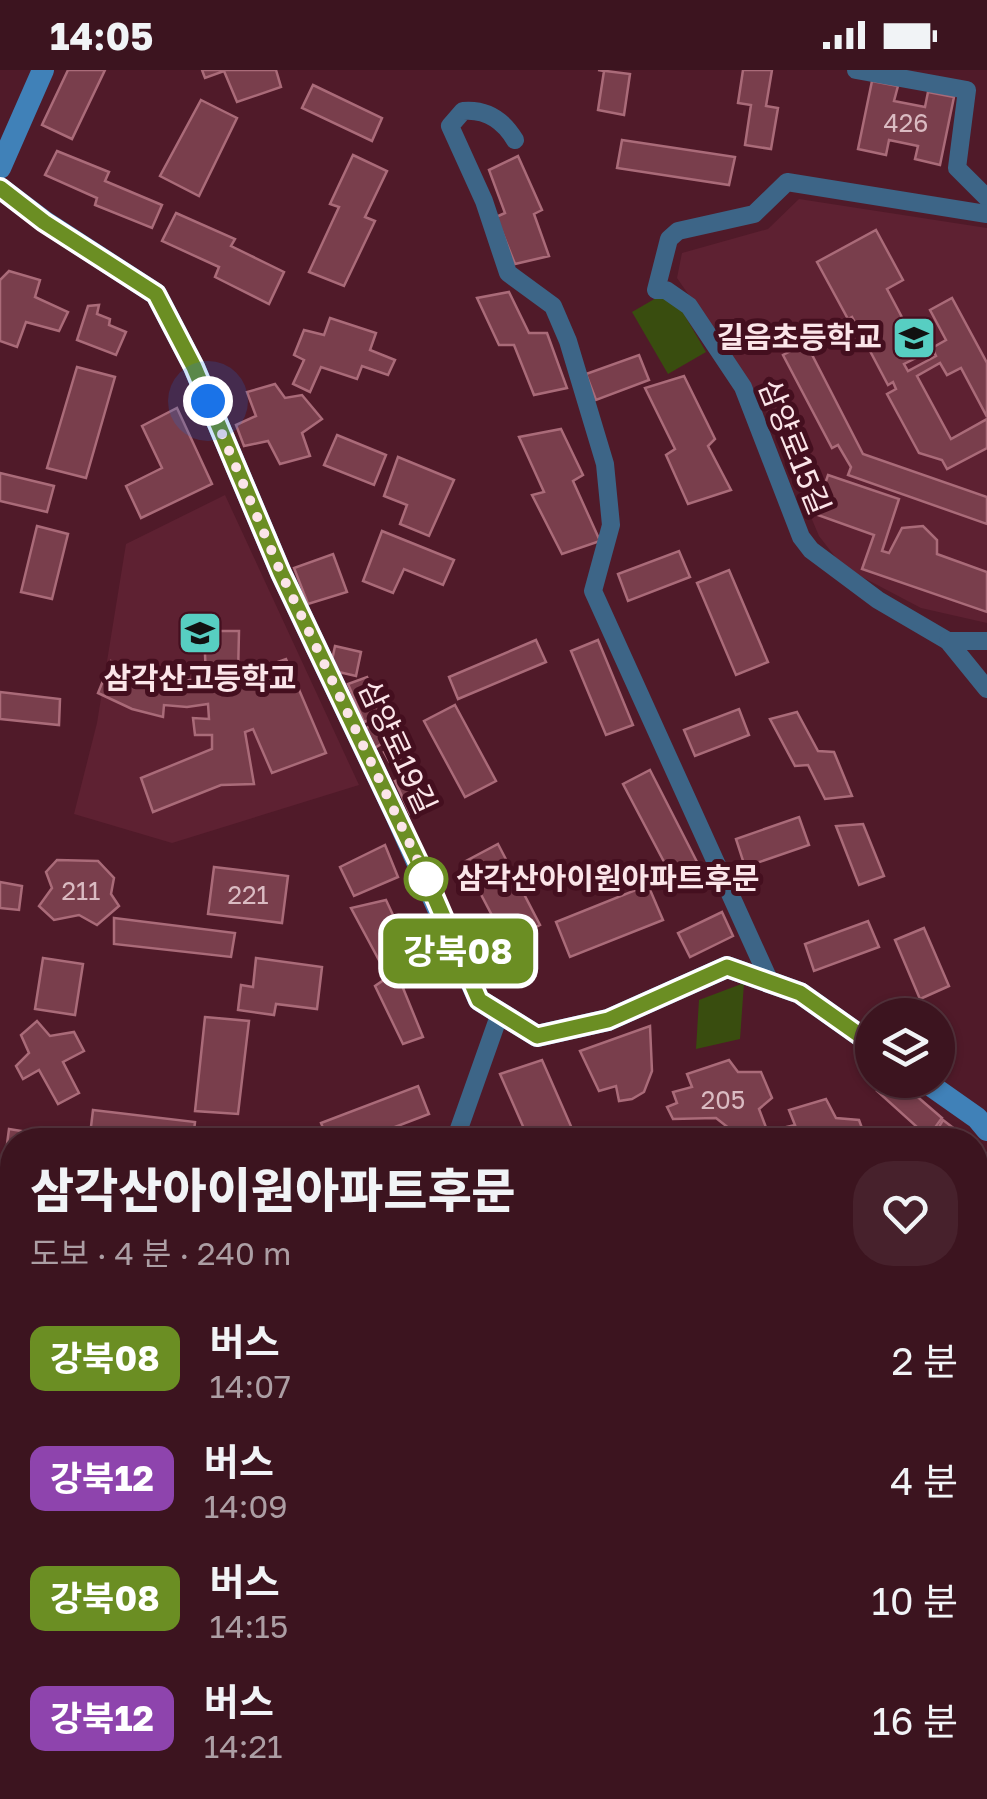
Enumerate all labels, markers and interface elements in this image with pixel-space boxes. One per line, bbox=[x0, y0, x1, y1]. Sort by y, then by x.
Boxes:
text: 14:05 bbox=[50, 13, 153, 58]
house number: 426 bbox=[884, 107, 928, 138]
school or university icon: 길음초등학교 bbox=[891, 315, 937, 361]
place label: 길음초등학교 bbox=[716, 319, 882, 355]
street label: 삼양로15길 bbox=[752, 374, 838, 519]
your location bbox=[183, 376, 233, 426]
school or university icon: 삼각산고등학교 bbox=[177, 610, 223, 656]
place label: 삼각산고등학교 bbox=[103, 660, 297, 696]
street label: 삼양로19길 bbox=[351, 674, 444, 819]
marker: 삼각산아이원아파트후문 bbox=[405, 858, 447, 900]
place label: 삼각산아이원아파트후문 bbox=[456, 860, 760, 896]
house number: 211 bbox=[62, 875, 100, 906]
house number: 221 bbox=[227, 879, 269, 910]
line badge: 강북08 bbox=[388, 918, 528, 984]
text: 강북08 bbox=[403, 930, 513, 972]
map controls bbox=[855, 998, 955, 1098]
button: layers bbox=[855, 998, 955, 1098]
house number: 205 bbox=[701, 1084, 745, 1115]
text: 삼각산아이원아파트후문 bbox=[30, 1161, 516, 1219]
button: heart bbox=[853, 1161, 958, 1266]
text: 도보 · 4 분 · 240 m bbox=[30, 1234, 291, 1272]
text: 버스 bbox=[210, 1319, 279, 1364]
text: 강북08 bbox=[50, 1337, 160, 1379]
text: 2 분 bbox=[891, 1338, 958, 1383]
text: 14:07 bbox=[210, 1367, 291, 1405]
text: 버스 bbox=[204, 1439, 274, 1484]
text: 강북12 bbox=[50, 1457, 154, 1499]
text: 4 분 bbox=[890, 1458, 958, 1503]
text: 14:09 bbox=[204, 1487, 288, 1525]
text: 버스 bbox=[210, 1559, 279, 1604]
text: 강북08 bbox=[50, 1577, 160, 1619]
text: 10 분 bbox=[872, 1578, 958, 1623]
text: 14:15 bbox=[210, 1607, 288, 1645]
text: 버스 bbox=[204, 1679, 274, 1724]
text: 강북12 bbox=[50, 1697, 154, 1739]
text: 16 분 bbox=[872, 1698, 958, 1743]
text: 14:21 bbox=[204, 1727, 283, 1765]

